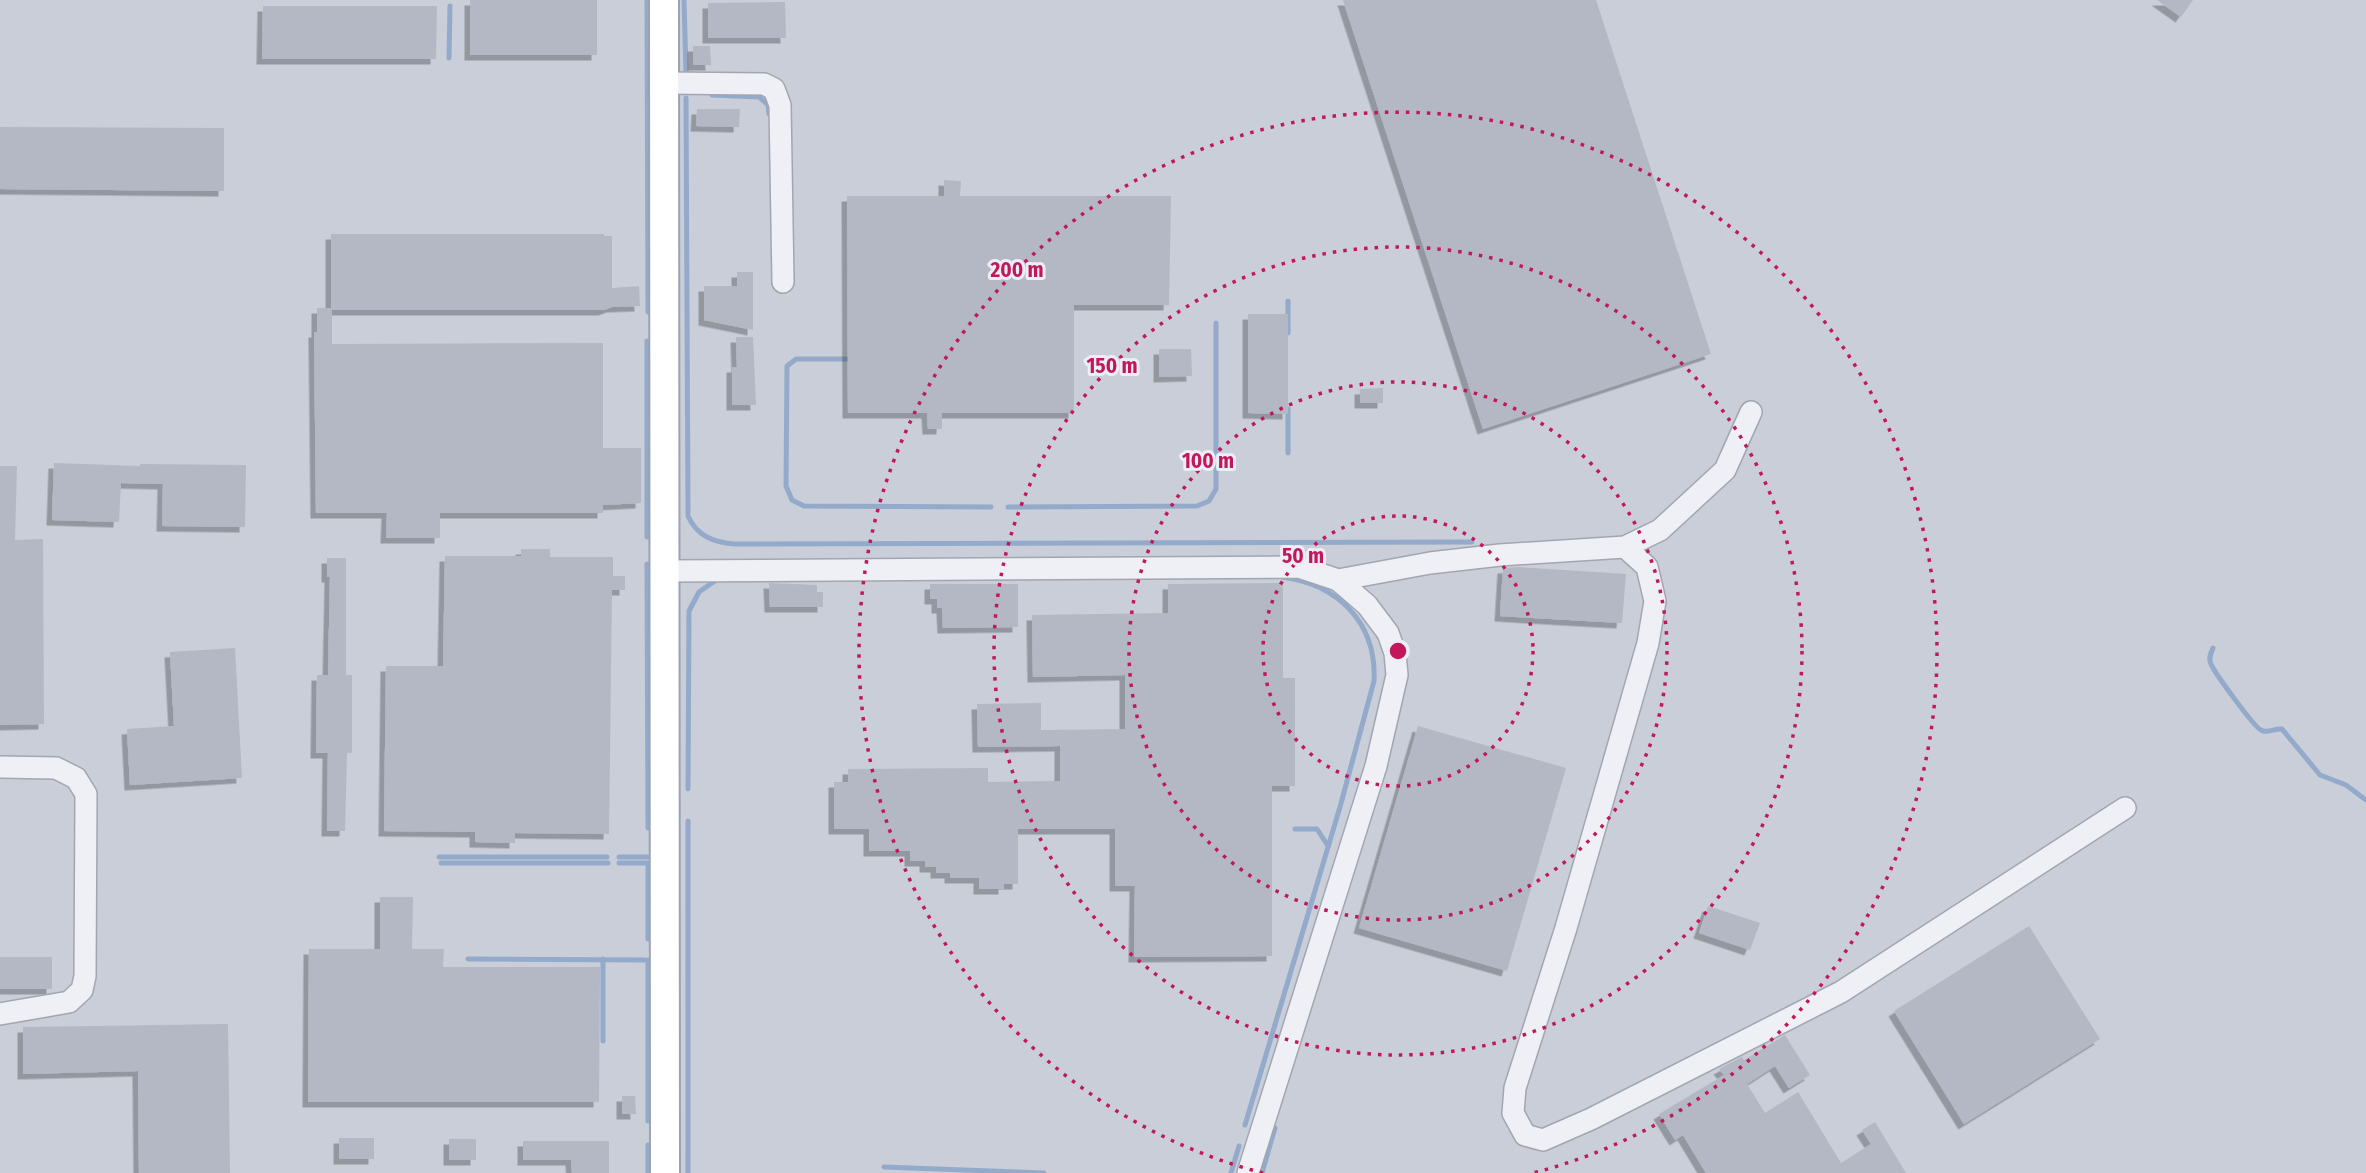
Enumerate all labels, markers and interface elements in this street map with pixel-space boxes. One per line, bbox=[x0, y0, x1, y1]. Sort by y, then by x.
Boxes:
text: 200 m bbox=[989, 257, 1044, 283]
text: 150 m bbox=[1086, 353, 1138, 379]
text: 100 m bbox=[1182, 448, 1234, 474]
text: 50 m bbox=[1282, 543, 1324, 569]
centre of rings bbox=[1386, 639, 1410, 663]

